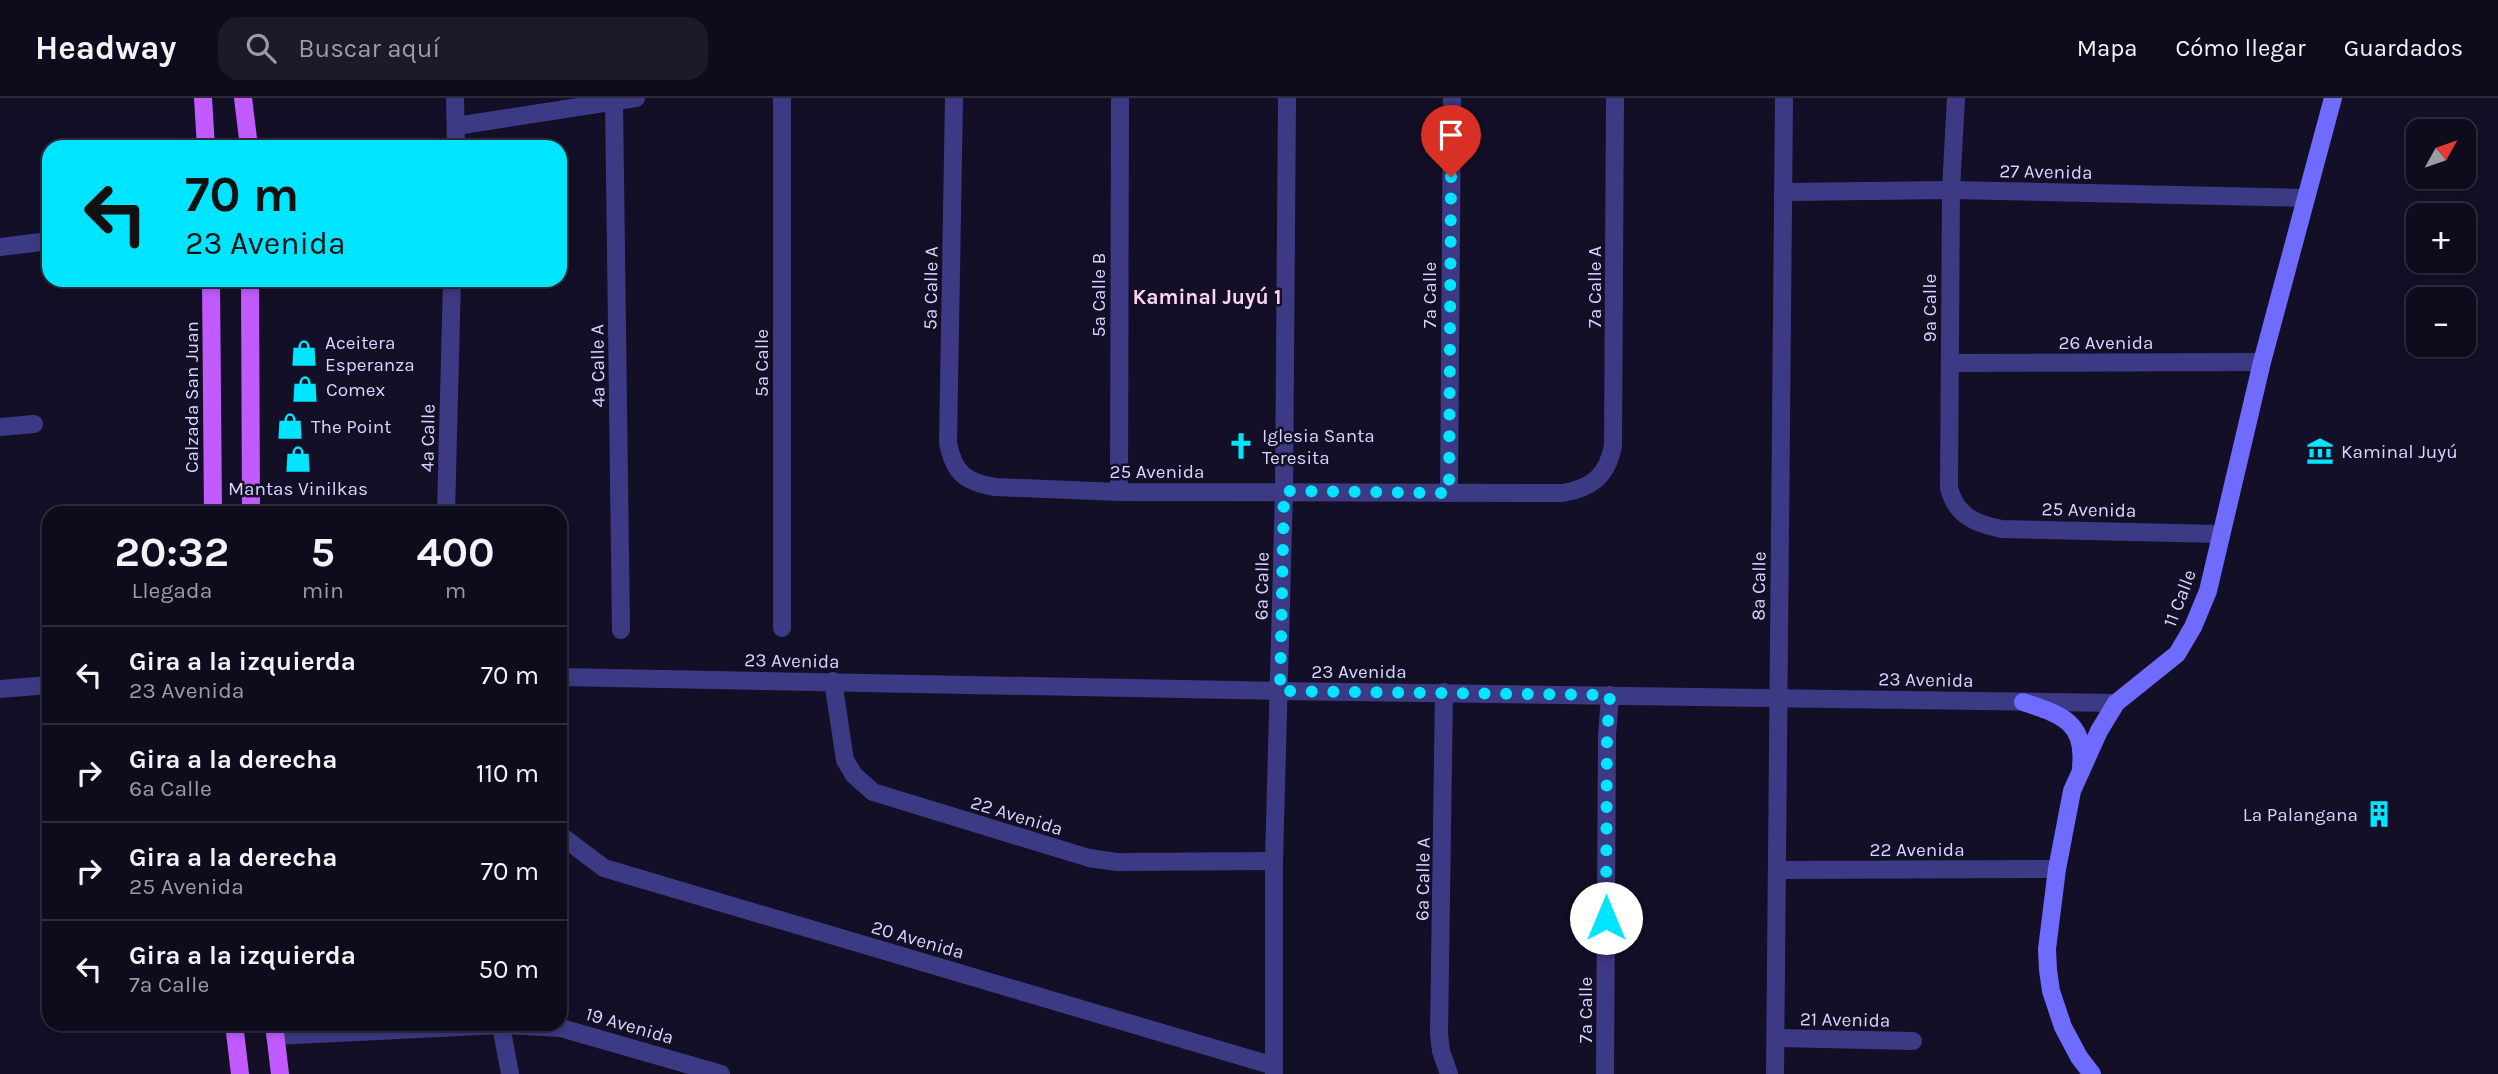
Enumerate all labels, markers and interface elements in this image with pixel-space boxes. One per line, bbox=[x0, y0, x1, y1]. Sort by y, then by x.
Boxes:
search box bbox=[218, 17, 708, 80]
text: Headway bbox=[35, 29, 176, 67]
icon: search bbox=[242, 29, 280, 67]
text: Buscar aquí bbox=[298, 33, 440, 64]
text: Mapa bbox=[2077, 34, 2137, 62]
text: Cómo llegar bbox=[2175, 34, 2306, 62]
text: Guardados bbox=[2344, 34, 2463, 62]
pin bbox=[1421, 105, 1481, 177]
icon: arrive bbox=[1432, 116, 1470, 154]
north arrow bbox=[2406, 119, 2476, 189]
map controls bbox=[2406, 119, 2476, 357]
street label: 27 Avenida bbox=[1999, 160, 2093, 184]
text: 70 m bbox=[185, 166, 299, 223]
icon: left bbox=[70, 168, 161, 259]
button: + bbox=[2406, 203, 2476, 273]
text: 23 Avenida bbox=[185, 225, 346, 262]
street label: 5a Calle A bbox=[919, 246, 943, 330]
street label: 7a Calle A bbox=[1584, 246, 1606, 328]
street label: 5a Calle B bbox=[1088, 253, 1110, 337]
street label: 7a Calle bbox=[1419, 262, 1441, 328]
street label: 9a Calle bbox=[1919, 274, 1941, 342]
district label: Kaminal Juyú 1 bbox=[1133, 285, 1281, 309]
button: − bbox=[2406, 287, 2476, 357]
street label: Calzada San Juan bbox=[181, 321, 203, 473]
street label: 4a Calle A bbox=[586, 324, 610, 408]
street label: 5a Calle bbox=[751, 329, 773, 397]
place label: Aceitera Esperanza bbox=[325, 332, 415, 376]
street label: 26 Avenida bbox=[2058, 332, 2154, 354]
shop icon: Aceitera Esperanza bbox=[289, 338, 319, 368]
shop icon: Comex bbox=[290, 374, 320, 404]
place label: Comex bbox=[326, 379, 386, 401]
street label: 4a Calle bbox=[416, 404, 440, 472]
shop icon: The Point bbox=[275, 411, 305, 441]
place label: The Point bbox=[311, 416, 391, 438]
place label: Iglesia Santa Teresita bbox=[1262, 425, 1375, 469]
church icon: Iglesia Santa Teresita bbox=[1226, 431, 1256, 461]
museum icon: Kaminal Juyú bbox=[2305, 436, 2335, 466]
place label: Kaminal Juyú bbox=[2341, 441, 2458, 463]
shop icon: Mantas Vinilkas bbox=[283, 444, 313, 474]
street label: 25 Avenida bbox=[1110, 461, 1204, 483]
place label: Mantas Vinilkas bbox=[228, 478, 368, 500]
street label: 25 Avenida bbox=[2041, 498, 2137, 522]
text: 20:32 bbox=[114, 527, 229, 577]
text: 5 bbox=[311, 527, 335, 577]
text: 400 bbox=[416, 527, 495, 577]
street label: 8a Calle bbox=[1747, 551, 1771, 621]
street label: 6a Calle bbox=[1250, 552, 1274, 620]
street label: 11 Calle bbox=[2159, 567, 2201, 630]
text: Llegada bbox=[131, 577, 212, 604]
text: min bbox=[302, 577, 344, 604]
text: m bbox=[445, 577, 466, 604]
text: Gira a la izquierda bbox=[129, 646, 356, 677]
street label: 23 Avenida bbox=[744, 649, 840, 673]
icon: left bbox=[70, 656, 108, 694]
text: 70 m bbox=[481, 660, 539, 691]
street label: 23 Avenida bbox=[1311, 661, 1407, 683]
street label: 23 Avenida bbox=[1878, 668, 1974, 692]
text: 23 Avenida bbox=[129, 677, 244, 704]
text: Gira a la derecha bbox=[129, 744, 338, 775]
icon: right bbox=[70, 754, 108, 792]
text: 110 m bbox=[476, 758, 539, 789]
text: 6a Calle bbox=[129, 775, 212, 802]
street label: 22 Avenida bbox=[968, 792, 1065, 840]
building icon: La Palangana bbox=[2364, 799, 2394, 829]
place label: La Palangana bbox=[2243, 804, 2358, 826]
street label: 6a Calle A bbox=[1411, 837, 1435, 921]
street label: 22 Avenida bbox=[1869, 839, 1965, 861]
text: Gira a la derecha bbox=[129, 842, 338, 873]
icon: right bbox=[70, 852, 108, 890]
text: 70 m bbox=[481, 856, 539, 887]
text: 25 Avenida bbox=[129, 873, 244, 900]
position arrow bbox=[1569, 881, 1643, 955]
street label: 20 Avenida bbox=[869, 916, 967, 964]
text: Gira a la izquierda bbox=[129, 940, 356, 971]
icon: left bbox=[70, 950, 108, 988]
text: 50 m bbox=[478, 954, 539, 985]
text: 7a Calle bbox=[129, 971, 209, 998]
street label: 7a Calle bbox=[1575, 977, 1597, 1043]
street label: 19 Avenida bbox=[583, 1003, 676, 1049]
street label: 21 Avenida bbox=[1800, 1008, 1890, 1032]

